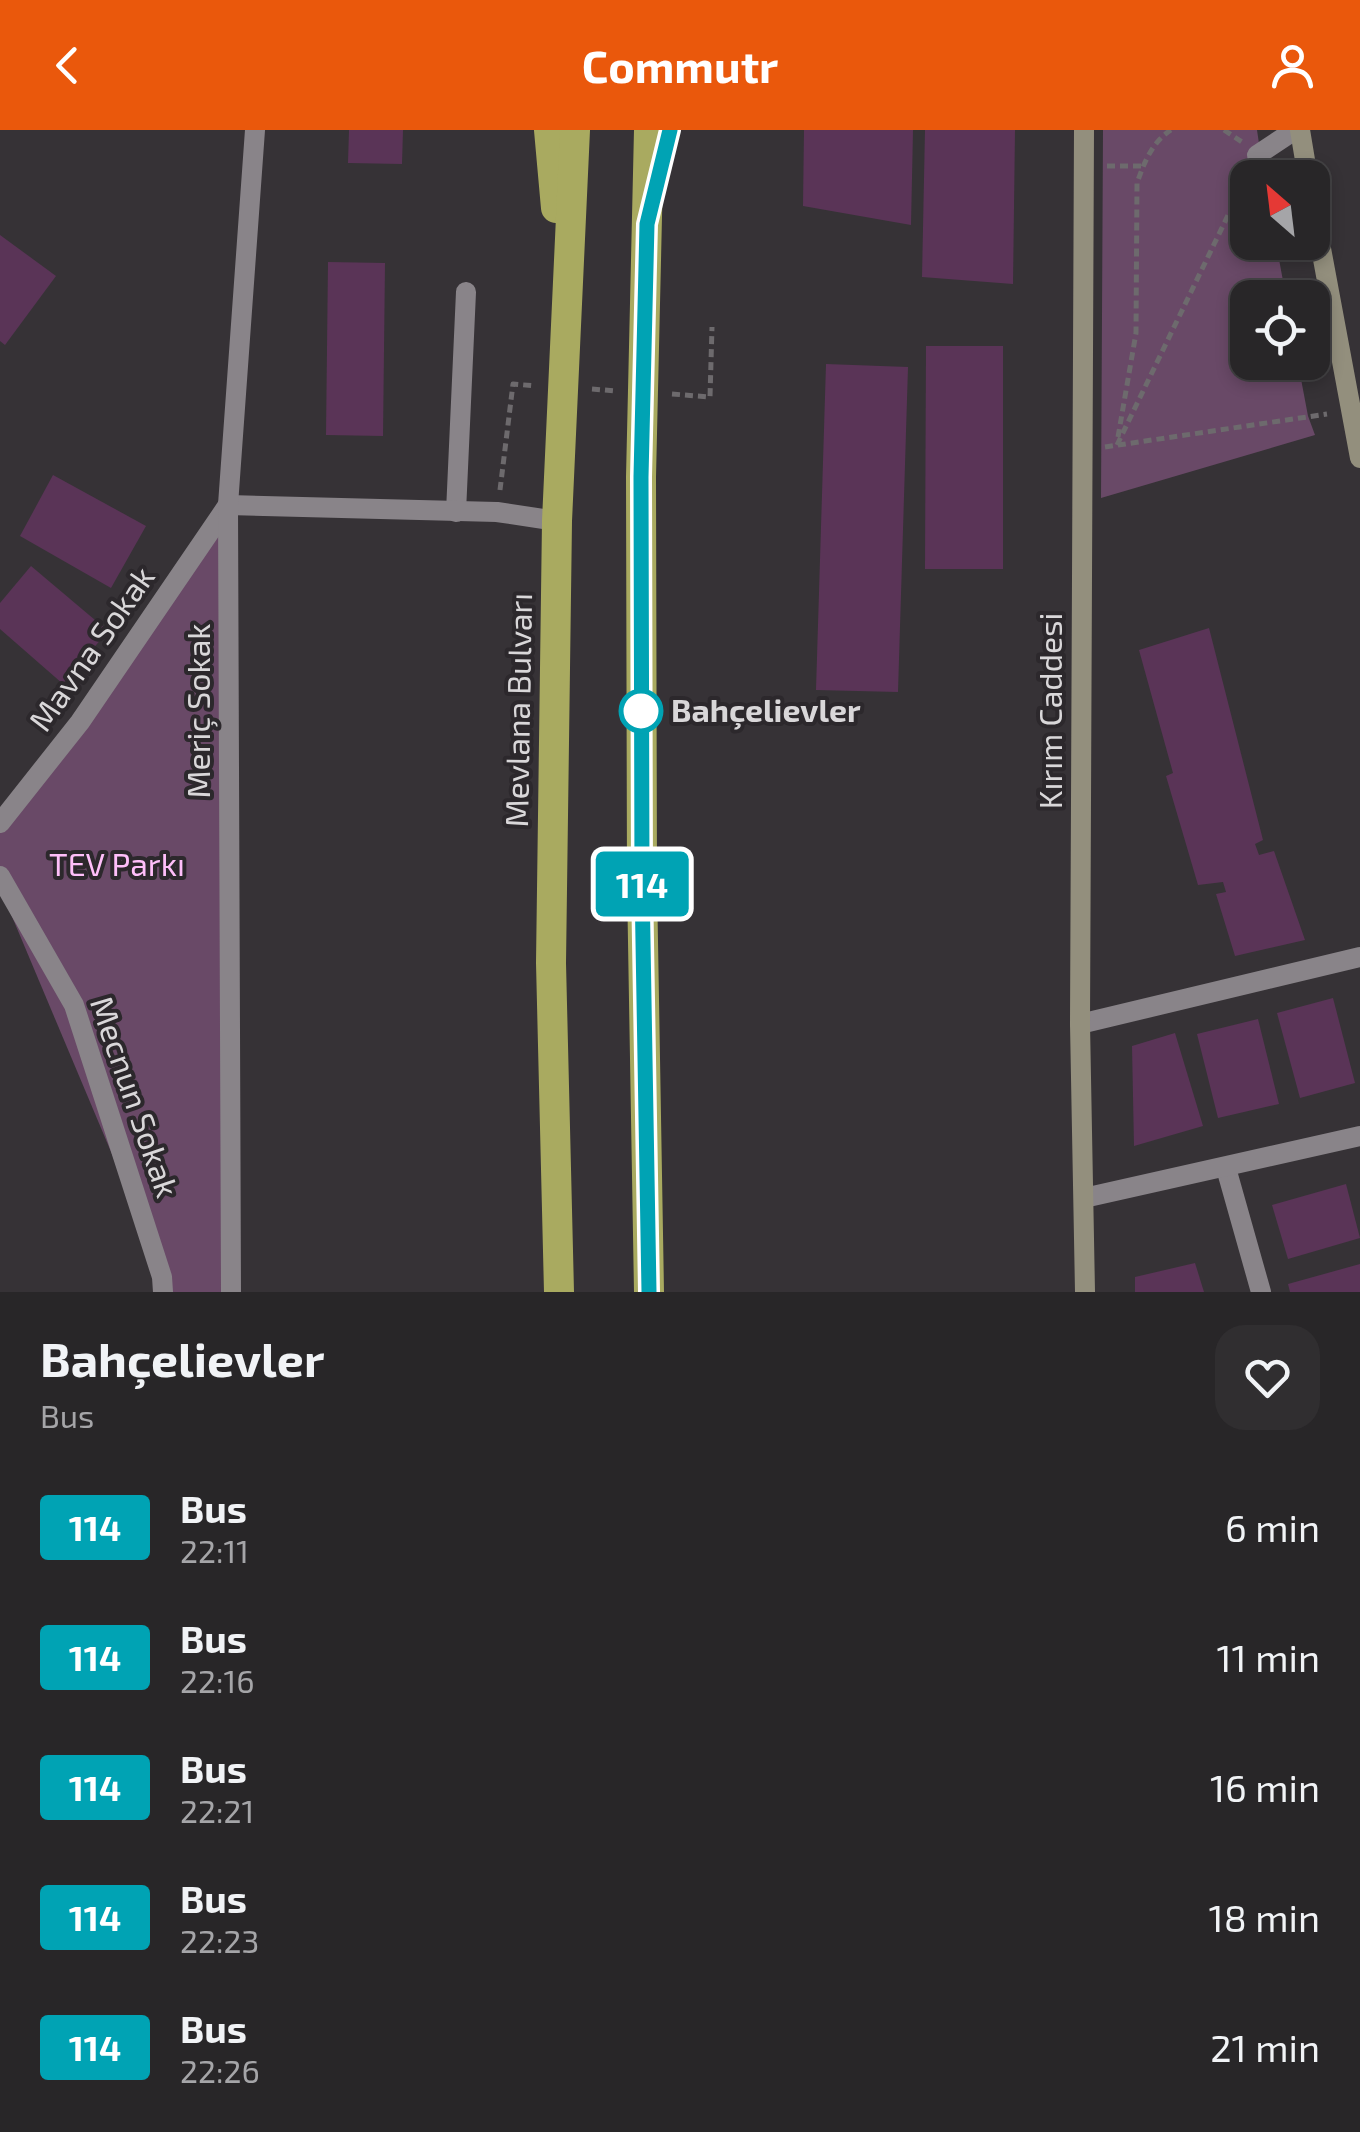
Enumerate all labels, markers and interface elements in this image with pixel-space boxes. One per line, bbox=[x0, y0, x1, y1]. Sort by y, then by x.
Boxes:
icon: back bbox=[40, 38, 95, 93]
text: Commutr bbox=[582, 38, 778, 92]
icon: person bbox=[1265, 38, 1320, 93]
north arrow bbox=[1230, 160, 1330, 260]
map controls bbox=[1230, 160, 1330, 380]
button: locate bbox=[1230, 280, 1330, 380]
street label: Mavna Sokak bbox=[20, 558, 161, 737]
street label: Mevlana Bulvarı bbox=[496, 592, 538, 828]
street label: Kırım Caddesi bbox=[1030, 613, 1068, 809]
street label: Meriç Sokak bbox=[178, 623, 218, 799]
marker: Bahçelievler bbox=[620, 690, 662, 732]
place label: Bahçelievler bbox=[671, 690, 861, 730]
park label: TEV Parkı bbox=[49, 844, 185, 882]
line badge: 114 bbox=[584, 852, 700, 916]
text: 114 bbox=[616, 863, 668, 905]
street label: Mecnun Sokak bbox=[84, 991, 188, 1202]
button: heart bbox=[1215, 1325, 1320, 1430]
text: Bahçelievler bbox=[40, 1329, 324, 1387]
text: Bus bbox=[40, 1396, 94, 1434]
text: Bus bbox=[180, 1485, 247, 1531]
text: 6 min bbox=[1225, 1504, 1320, 1550]
text: 114 bbox=[69, 1506, 121, 1548]
text: 22:11 bbox=[180, 1531, 249, 1569]
text: Bus bbox=[180, 1615, 247, 1661]
text: 11 min bbox=[1216, 1634, 1320, 1680]
text: 114 bbox=[69, 1636, 121, 1678]
text: 22:16 bbox=[180, 1661, 255, 1699]
text: Bus bbox=[180, 1745, 247, 1791]
text: 16 min bbox=[1210, 1764, 1320, 1810]
text: 114 bbox=[69, 1766, 121, 1808]
text: 22:21 bbox=[180, 1791, 254, 1829]
text: Bus bbox=[180, 1875, 247, 1921]
text: 18 min bbox=[1209, 1894, 1320, 1940]
text: 114 bbox=[69, 1896, 121, 1938]
text: 22:23 bbox=[180, 1921, 259, 1959]
text: Bus bbox=[180, 2005, 247, 2051]
text: 21 min bbox=[1210, 2024, 1320, 2070]
text: 114 bbox=[69, 2026, 121, 2068]
text: 22:26 bbox=[180, 2051, 260, 2089]

